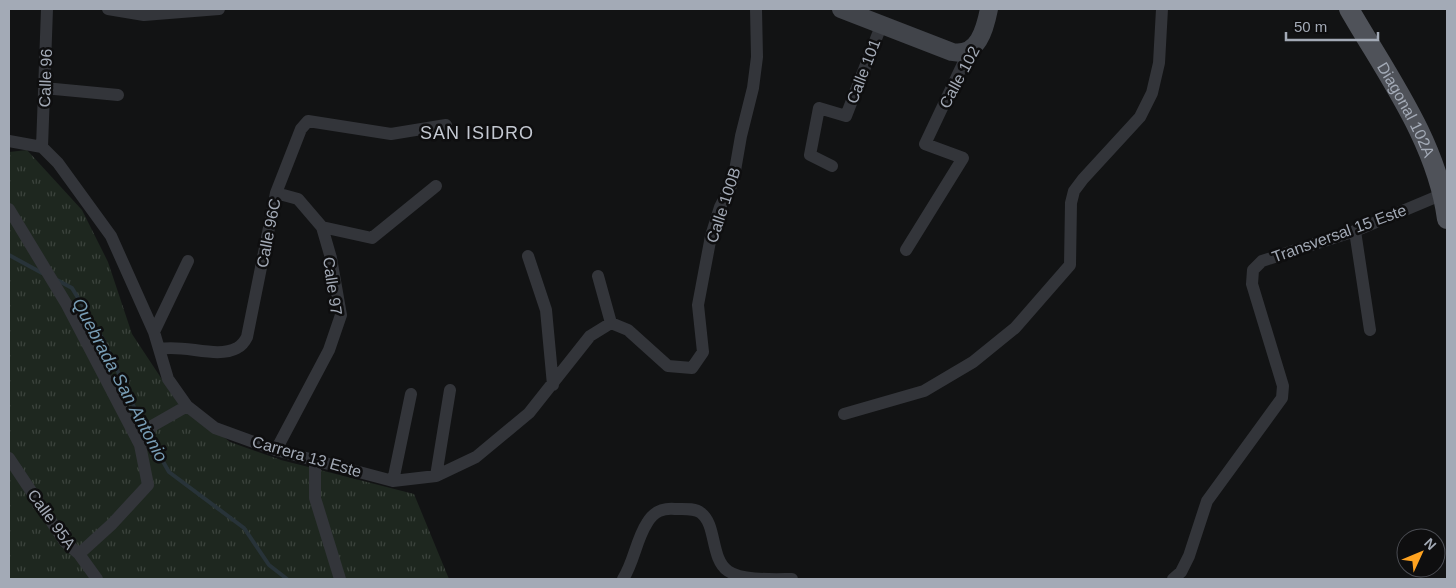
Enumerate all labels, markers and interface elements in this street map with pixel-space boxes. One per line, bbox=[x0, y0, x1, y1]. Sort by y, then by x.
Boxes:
scale bar bbox=[1286, 10, 1378, 42]
text: 50 m bbox=[1294, 18, 1327, 35]
street label: Calle 101 bbox=[843, 36, 884, 106]
street label: Calle 102 bbox=[936, 43, 983, 111]
street label: Calle 96 bbox=[36, 48, 55, 108]
street label: Diagonal 102A bbox=[1374, 59, 1438, 160]
district label: SAN ISIDRO bbox=[420, 123, 534, 143]
street label: Calle 100B bbox=[703, 165, 744, 245]
street label: Calle 96C bbox=[253, 197, 284, 269]
street label: Transversal 15 Este bbox=[1270, 201, 1409, 266]
street label: Calle 97 bbox=[320, 256, 345, 316]
water label: Quebrada San Antonio bbox=[68, 295, 172, 465]
street label: Carrera 13 Este bbox=[250, 433, 364, 480]
street label: Calle 95A bbox=[24, 486, 79, 553]
north arrow bbox=[1396, 528, 1446, 578]
text: N bbox=[1421, 535, 1440, 553]

